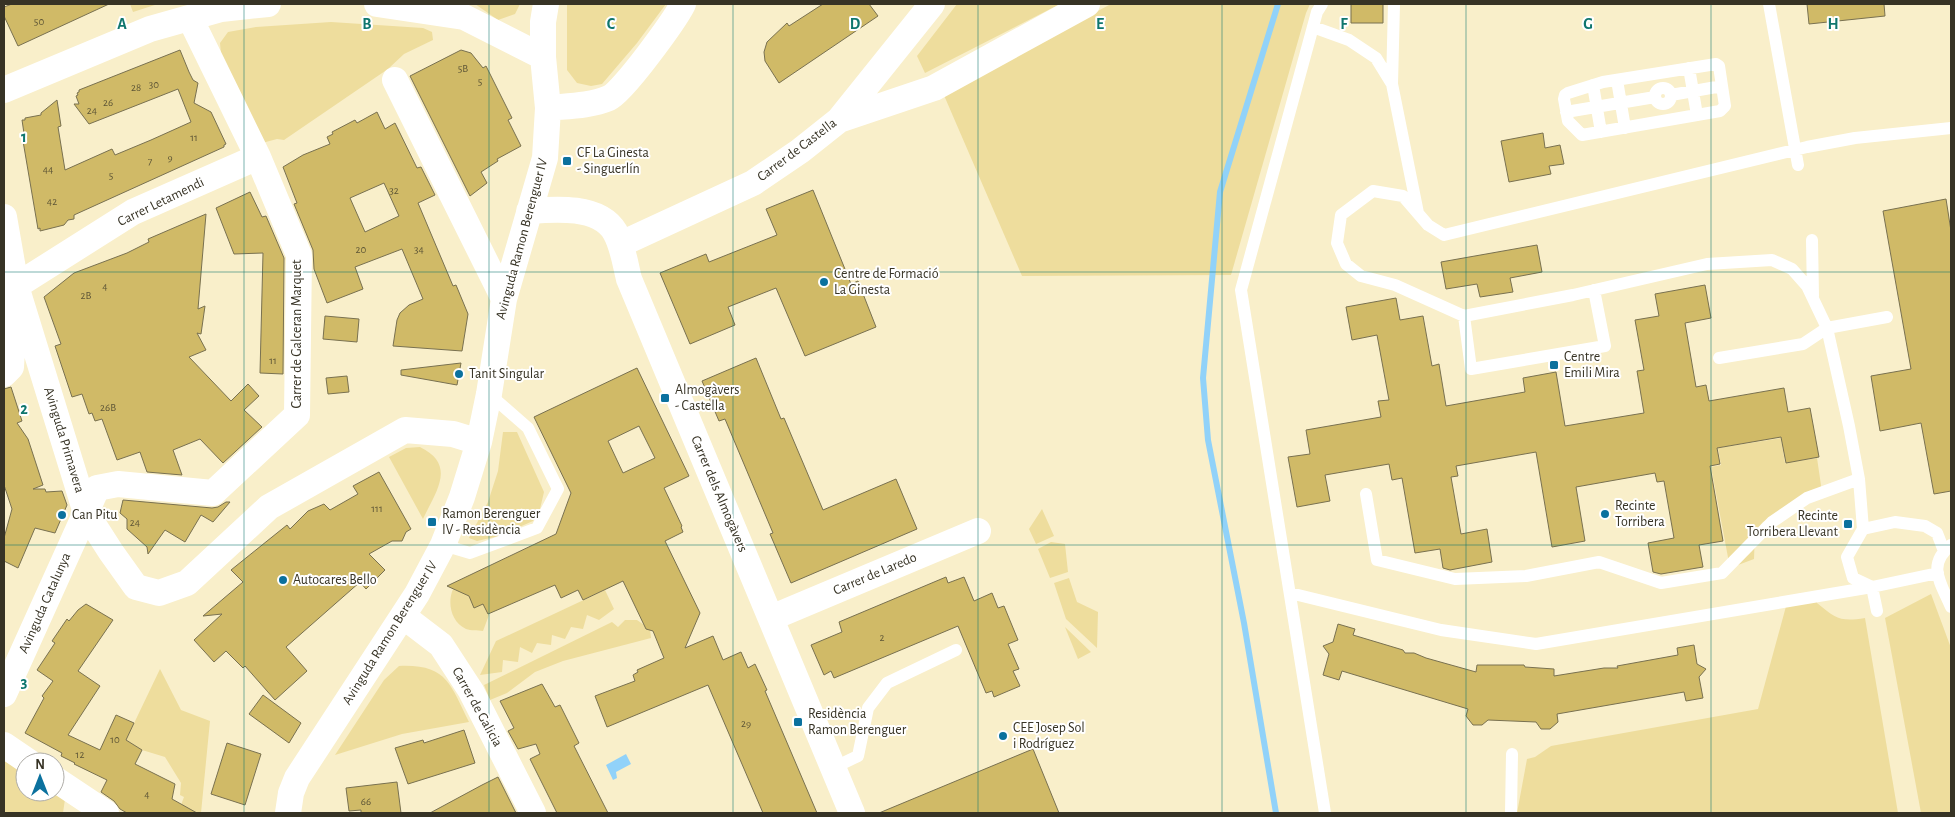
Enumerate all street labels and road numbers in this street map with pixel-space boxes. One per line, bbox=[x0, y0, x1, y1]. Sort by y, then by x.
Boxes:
street label: Carrer de Castella bbox=[755, 116, 840, 184]
street label: Avinguda Ramon Berenguer IV bbox=[494, 157, 550, 321]
street label: Carrer Letamendi bbox=[116, 175, 206, 229]
street label: Carrer de Galceran Marquet bbox=[290, 259, 304, 409]
street label: Avinguda Primavera bbox=[41, 385, 87, 495]
street label: Carrer dels Almogàvers bbox=[688, 434, 750, 554]
street label: Avinguda Catalunya bbox=[17, 550, 74, 655]
street label: Carrer de Laredo bbox=[831, 550, 919, 598]
street label: Avinguda Ramon Berenguer IV bbox=[340, 559, 440, 707]
street label: Carrer de Galicia bbox=[449, 665, 505, 750]

